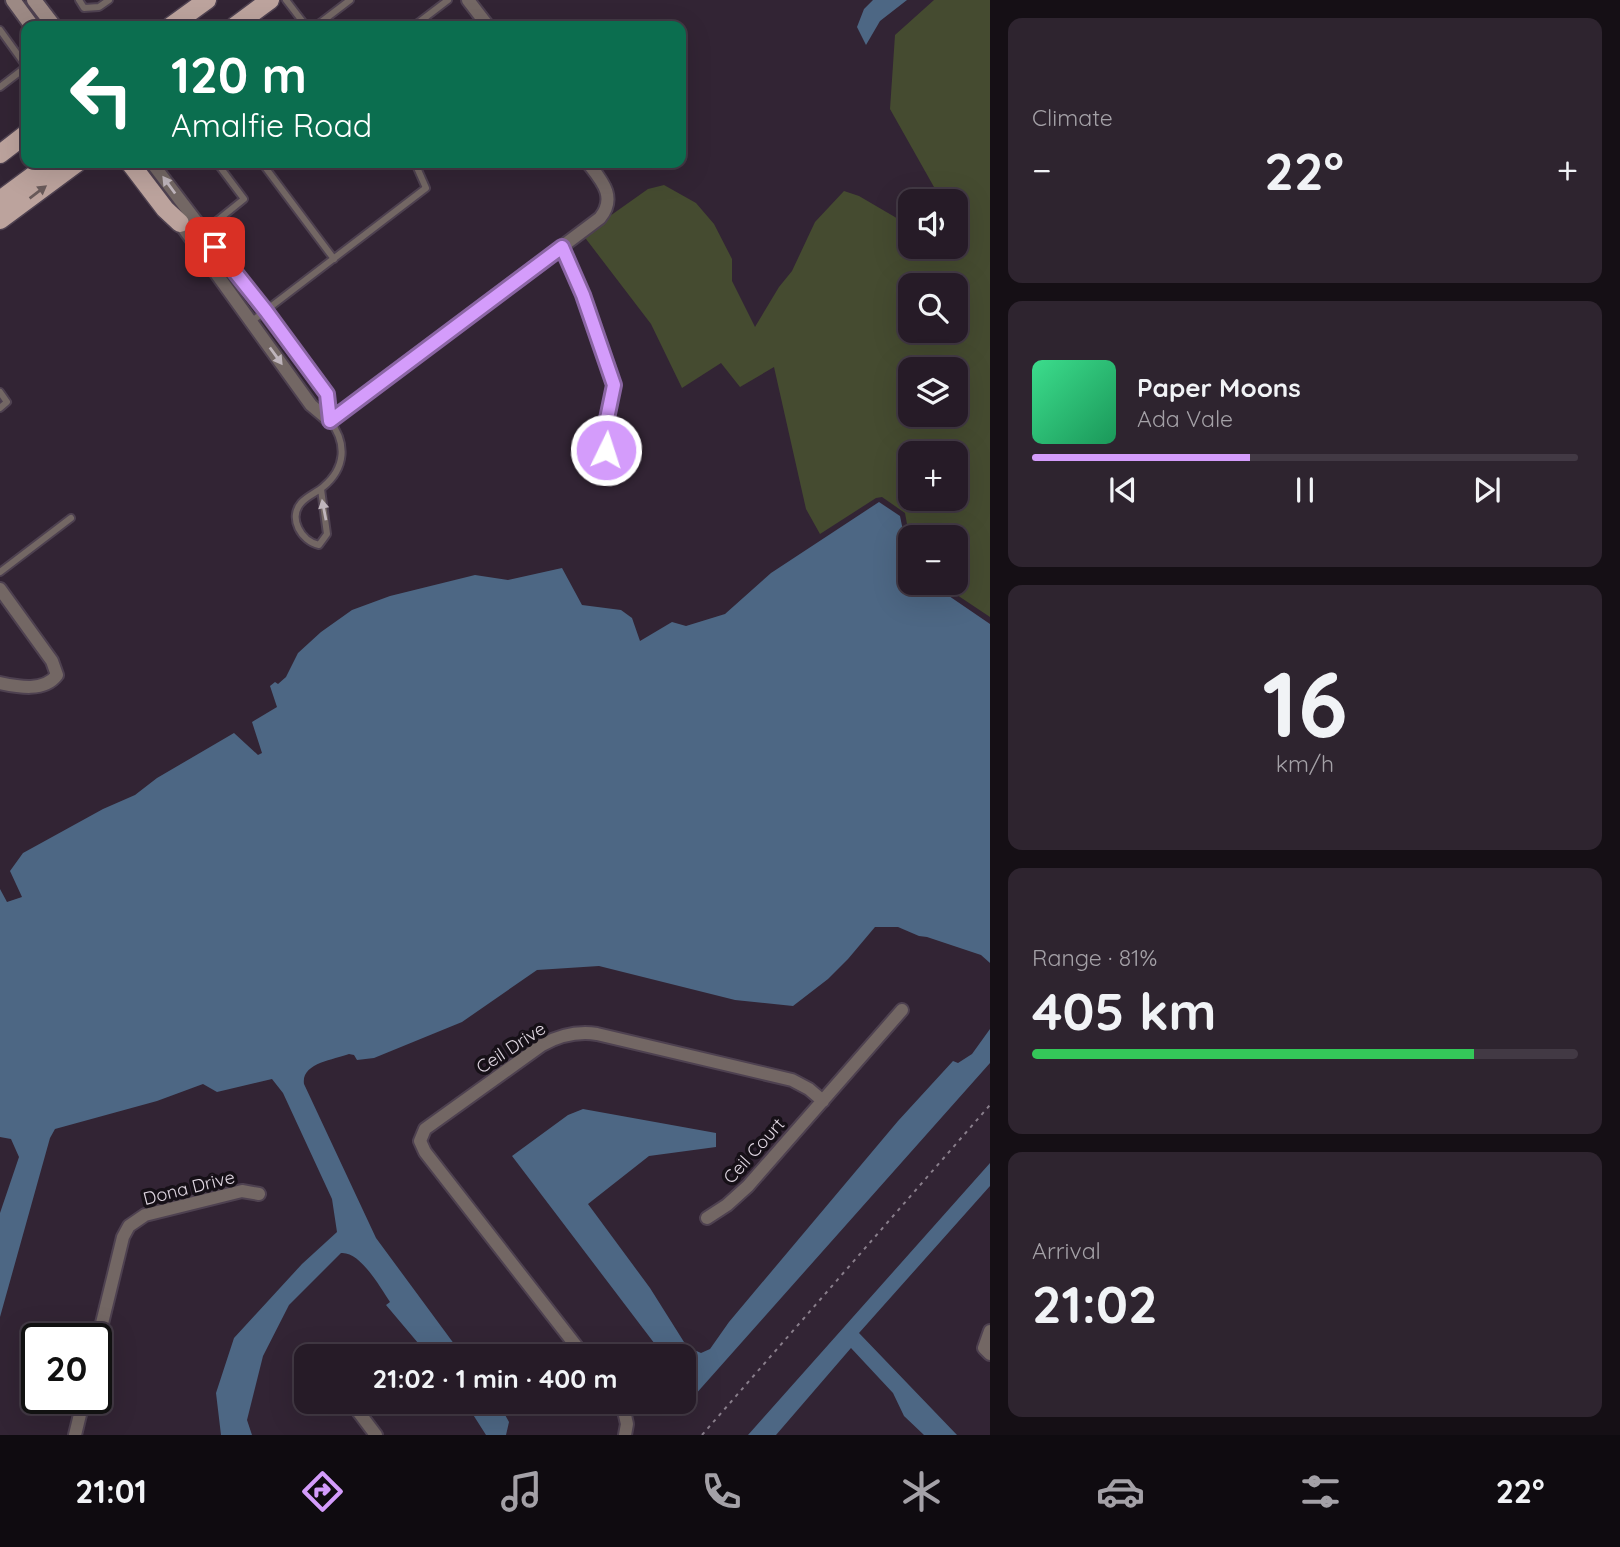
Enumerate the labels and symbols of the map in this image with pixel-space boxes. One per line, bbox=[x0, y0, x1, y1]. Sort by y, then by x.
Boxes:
one-way arrow bbox=[162, 176, 176, 194]
one-way arrow bbox=[29, 184, 47, 199]
pin bbox=[185, 217, 245, 277]
one-way arrow bbox=[269, 346, 283, 365]
position arrow bbox=[569, 413, 643, 487]
one-way arrow bbox=[318, 499, 329, 521]
street label: Ceil Drive bbox=[472, 1017, 550, 1079]
street label: Ceil Court bbox=[718, 1113, 789, 1188]
street label: Dona Drive bbox=[141, 1165, 237, 1210]
speed limit sign: 20 bbox=[21, 1323, 112, 1414]

